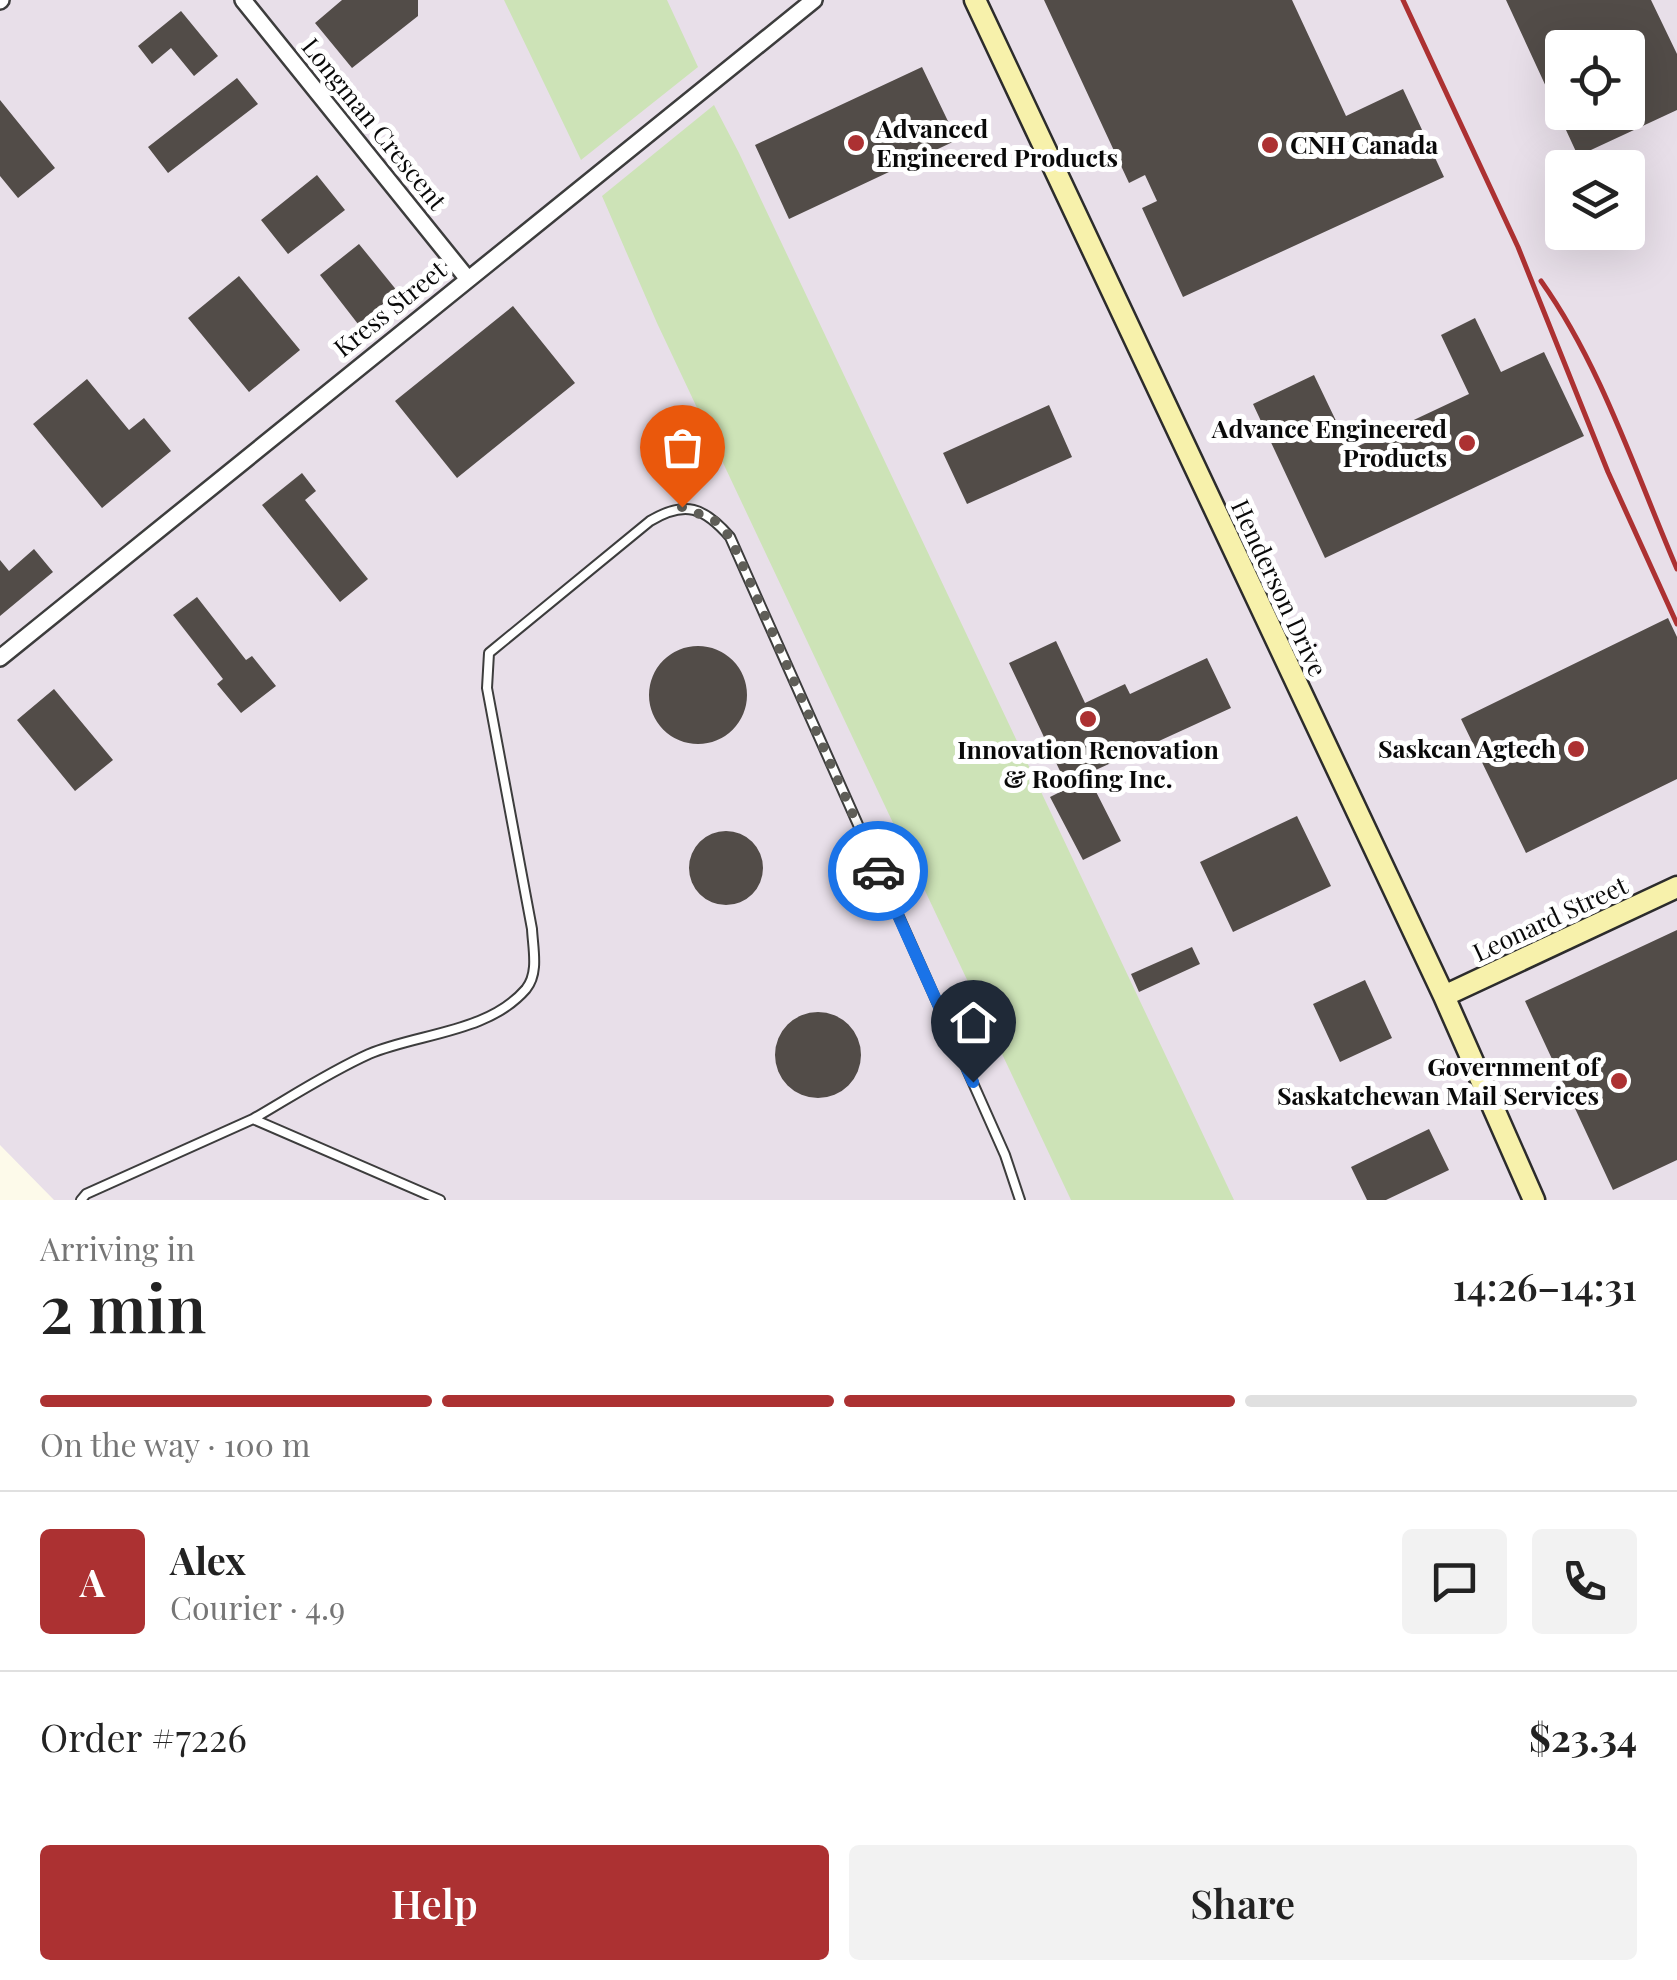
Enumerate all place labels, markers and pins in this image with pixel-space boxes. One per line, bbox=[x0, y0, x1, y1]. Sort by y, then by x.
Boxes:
place label: Advanced Engineered Products bbox=[875, 111, 1118, 173]
place label: CNH Canada bbox=[1290, 127, 1438, 160]
marker: Advanced Engineered Products bbox=[845, 132, 867, 154]
marker: CNH Canada bbox=[1259, 134, 1281, 156]
pin bbox=[640, 405, 725, 508]
place label: Advance Engineered Products bbox=[1211, 411, 1447, 473]
marker: Advance Engineered Products bbox=[1456, 432, 1478, 454]
marker: Innovation Renovation & Roofing Inc. bbox=[1077, 708, 1099, 730]
place label: Saskcan Agtech bbox=[1378, 731, 1556, 764]
place label: Innovation Renovation & Roofing Inc. bbox=[957, 732, 1219, 794]
marker: Saskcan Agtech bbox=[1565, 738, 1587, 760]
pin bbox=[931, 980, 1016, 1083]
place label: Government of Saskatchewan Mail Services bbox=[1277, 1049, 1601, 1111]
marker: Government of Saskatchewan Mail Services bbox=[1608, 1070, 1630, 1092]

